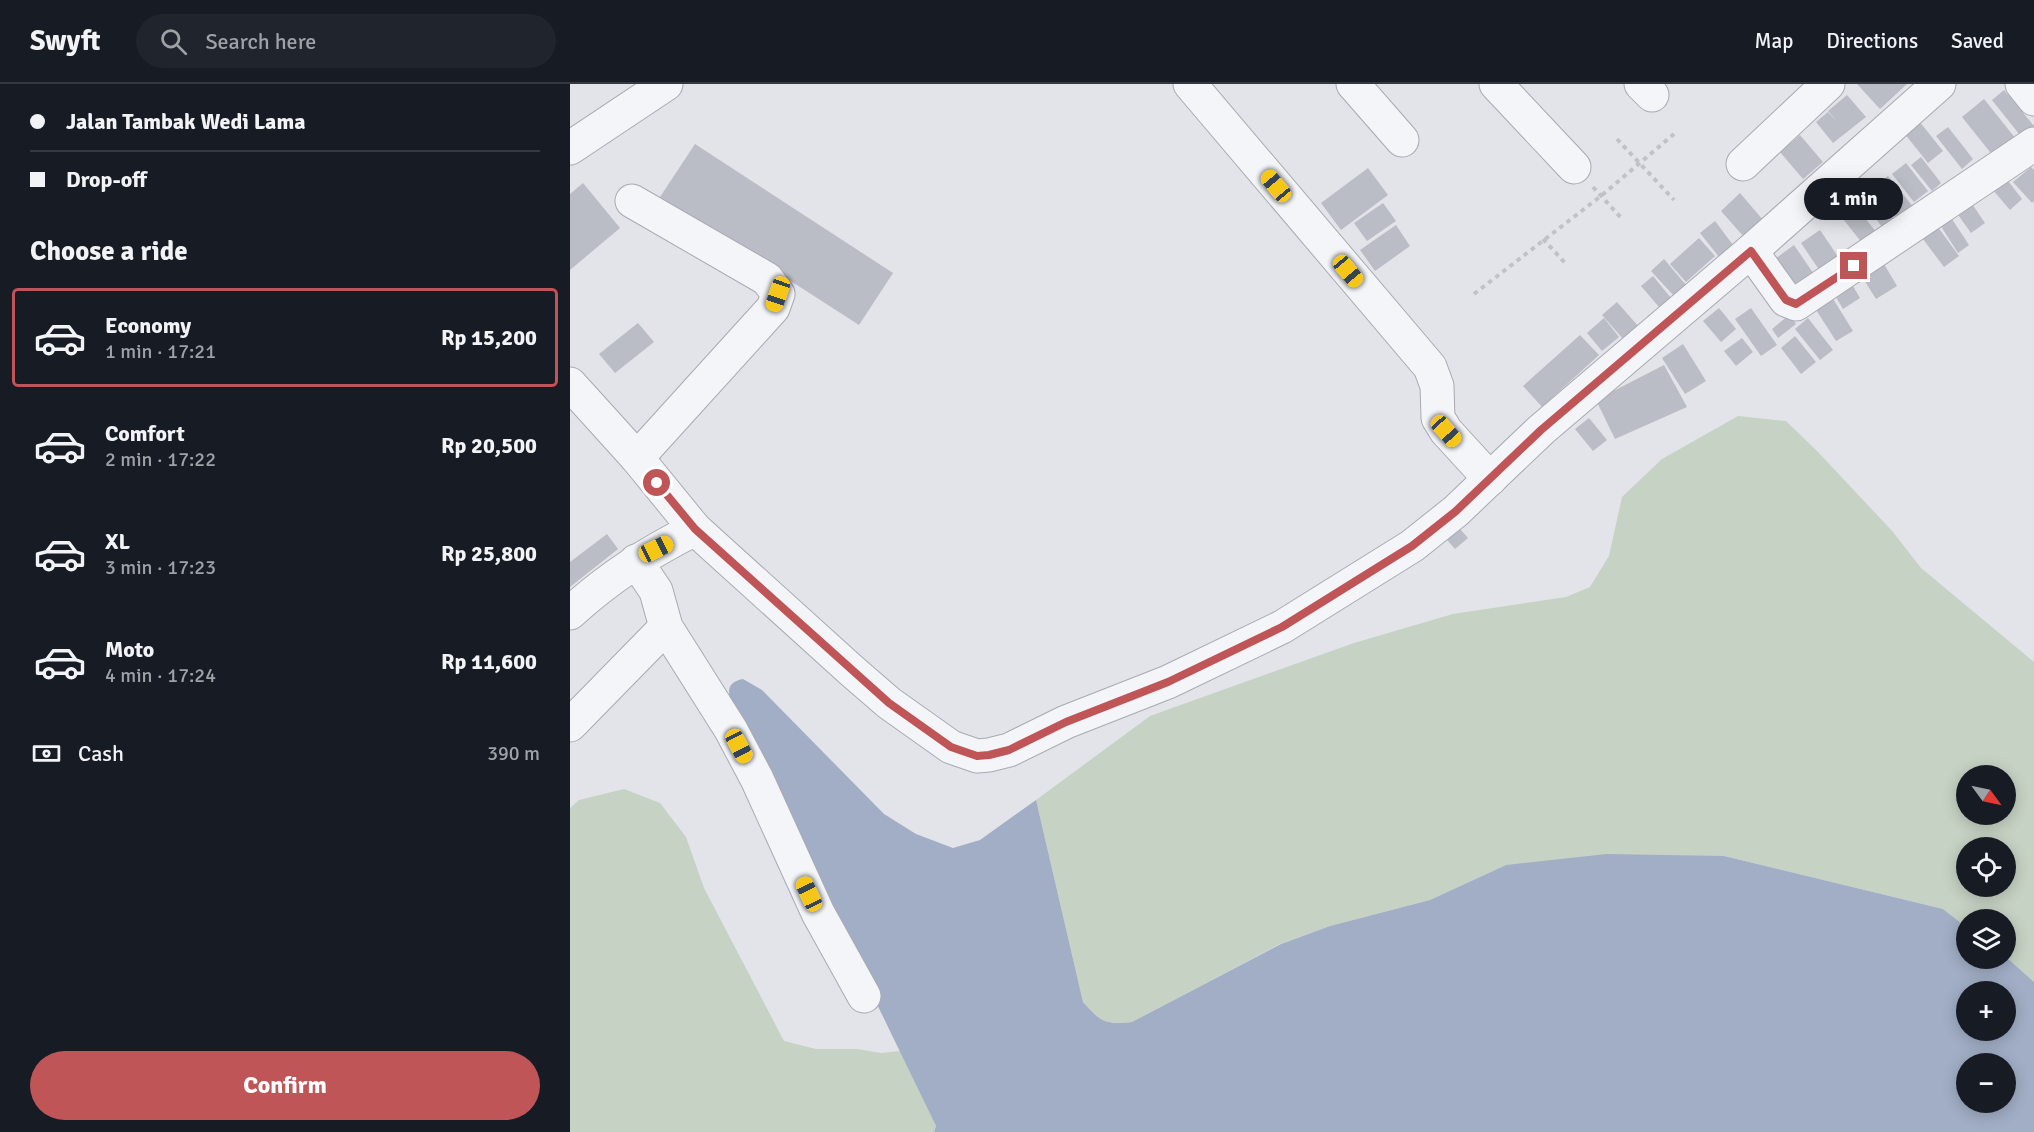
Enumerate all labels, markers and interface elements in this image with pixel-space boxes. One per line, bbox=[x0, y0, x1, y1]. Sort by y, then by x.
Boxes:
search box bbox=[136, 14, 556, 68]
text: Swyft bbox=[30, 24, 100, 58]
icon: search bbox=[157, 25, 190, 58]
text: Search here bbox=[205, 28, 316, 55]
text: Map bbox=[1755, 28, 1793, 54]
text: Directions bbox=[1826, 28, 1918, 54]
text: Saved bbox=[1951, 28, 2004, 54]
text: Jalan Tambak Wedi Lama bbox=[66, 108, 305, 135]
text: Drop-off bbox=[66, 166, 147, 193]
car bbox=[1258, 166, 1294, 206]
callout: 1 min bbox=[1804, 179, 1904, 221]
text: 1 min bbox=[1829, 186, 1878, 211]
text: Choose a ride bbox=[30, 235, 188, 268]
car bbox=[1330, 251, 1366, 291]
route end bbox=[1840, 252, 1867, 279]
car bbox=[764, 274, 792, 314]
icon: car bbox=[33, 311, 87, 365]
text: Economy bbox=[105, 312, 191, 339]
text: Rp 15,200 bbox=[441, 324, 537, 351]
text: 1 min · 17:21 bbox=[105, 339, 216, 364]
car bbox=[1427, 412, 1465, 450]
icon: car bbox=[33, 419, 87, 473]
text: Comfort bbox=[105, 420, 185, 447]
text: Rp 20,500 bbox=[441, 432, 537, 459]
text: 2 min · 17:22 bbox=[105, 447, 216, 472]
route start bbox=[643, 469, 670, 496]
icon: car bbox=[33, 527, 87, 581]
text: XL bbox=[105, 528, 130, 555]
car bbox=[636, 533, 676, 565]
text: Rp 25,800 bbox=[441, 540, 537, 567]
text: 3 min · 17:23 bbox=[105, 555, 216, 580]
icon: car bbox=[33, 635, 87, 689]
text: Moto bbox=[105, 636, 154, 663]
text: Rp 11,600 bbox=[441, 648, 537, 675]
text: 4 min · 17:24 bbox=[105, 663, 216, 688]
car bbox=[723, 726, 755, 766]
icon: cash bbox=[30, 737, 63, 770]
text: Cash bbox=[78, 740, 124, 767]
text: 390 m bbox=[487, 741, 540, 766]
north arrow bbox=[1956, 765, 2016, 825]
map controls bbox=[1956, 765, 2016, 1113]
button: locate bbox=[1956, 837, 2016, 897]
car bbox=[793, 874, 825, 914]
button: layers bbox=[1956, 909, 2016, 969]
button: + bbox=[1956, 981, 2016, 1041]
button: Confirm bbox=[30, 1051, 540, 1120]
button: − bbox=[1956, 1053, 2016, 1113]

